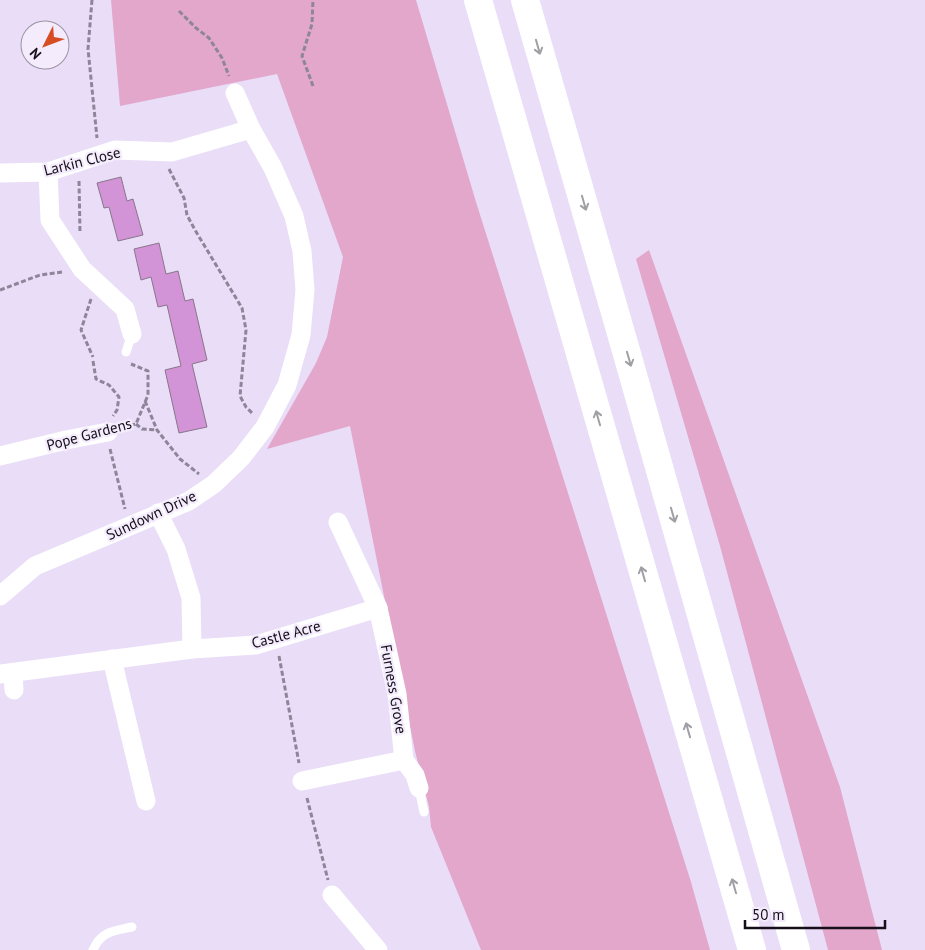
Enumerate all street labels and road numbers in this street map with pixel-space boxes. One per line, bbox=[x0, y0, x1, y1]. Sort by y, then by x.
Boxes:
street label: Larkin Close bbox=[42, 142, 122, 180]
street label: Pope Gardens bbox=[44, 413, 134, 455]
street label: Sundown Drive bbox=[103, 486, 199, 544]
street label: Castle Acre bbox=[249, 616, 323, 652]
street label: Furness Grove bbox=[377, 643, 411, 735]

